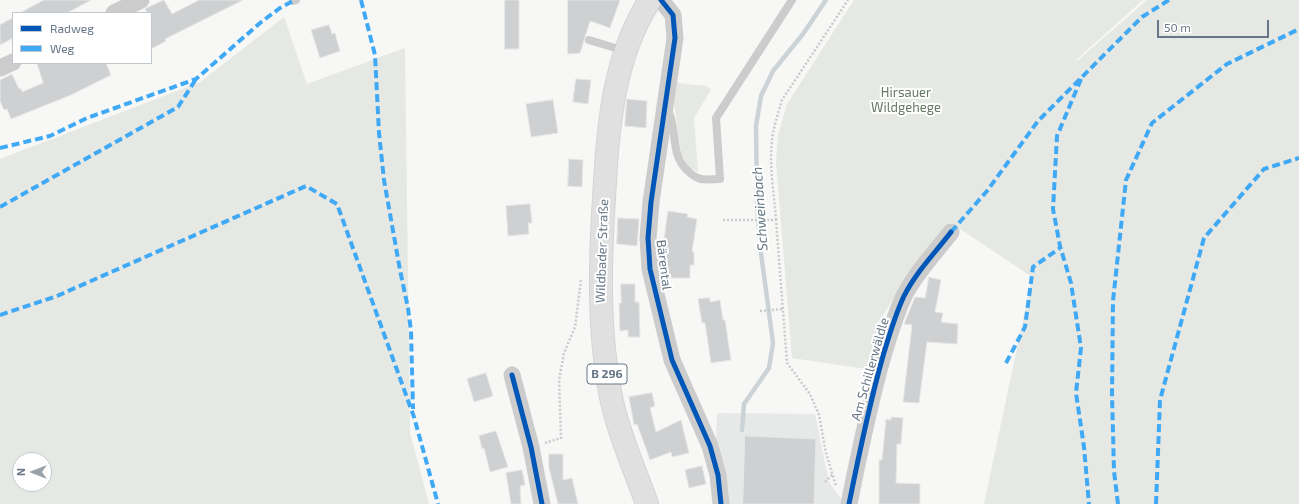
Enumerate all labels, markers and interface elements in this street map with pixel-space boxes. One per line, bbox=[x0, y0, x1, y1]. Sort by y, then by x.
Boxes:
legend bbox=[12, 12, 152, 64]
scale bar bbox=[1159, 12, 1271, 38]
text: 50 m bbox=[1164, 20, 1191, 34]
text: Radweg bbox=[50, 21, 94, 35]
text: Weg bbox=[50, 41, 74, 55]
park label: Hirsauer Wildgehege bbox=[871, 85, 941, 116]
water label: Schweinbach bbox=[749, 166, 771, 252]
street label: Wildbader Straße bbox=[592, 199, 612, 303]
street label: Bärental bbox=[653, 239, 675, 291]
street label: Am Schillerwäldle bbox=[848, 316, 892, 422]
road number: B 296 bbox=[587, 364, 627, 384]
north arrow bbox=[12, 452, 52, 492]
text: N bbox=[14, 468, 27, 476]

